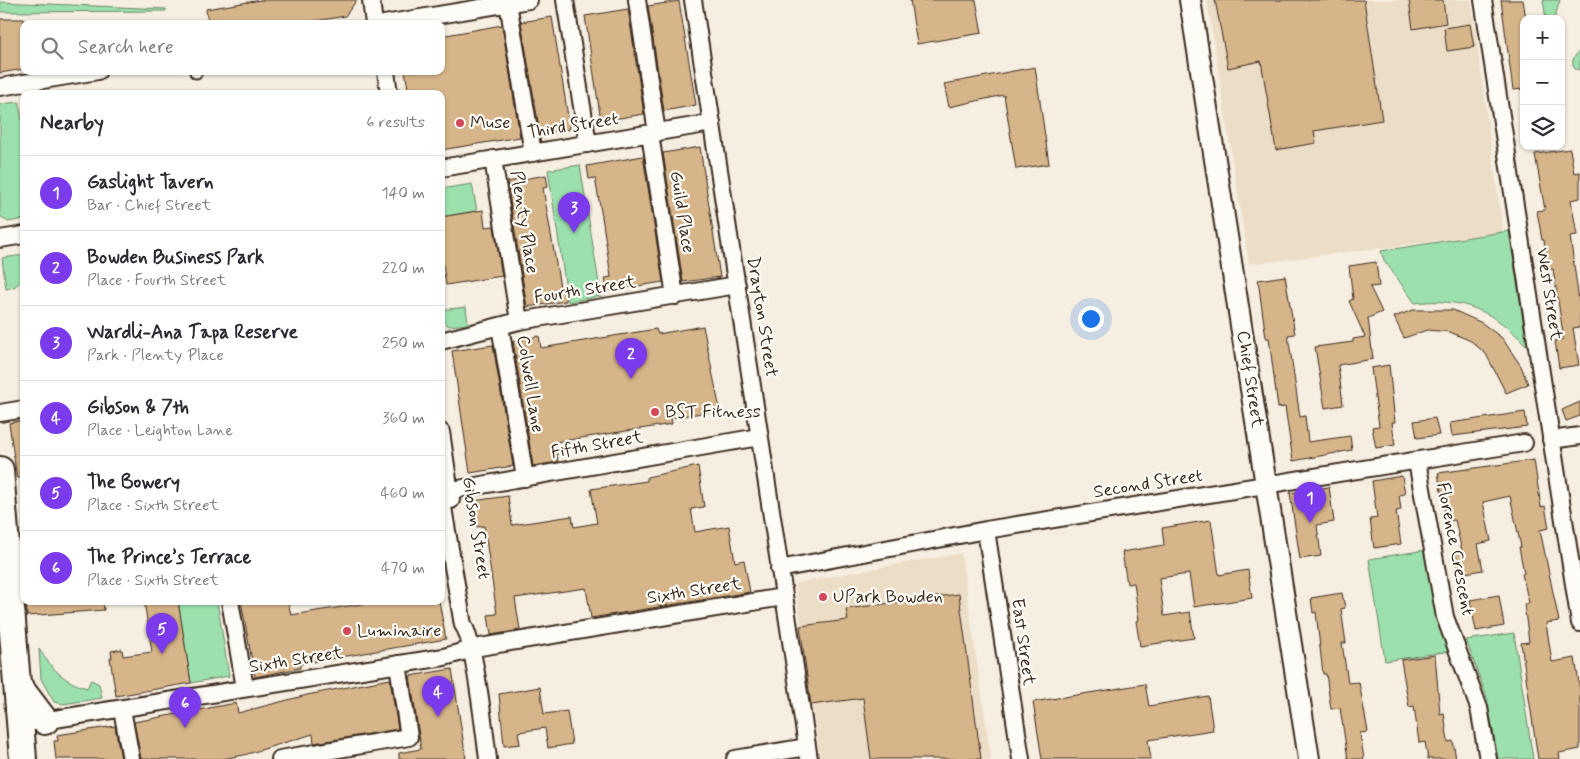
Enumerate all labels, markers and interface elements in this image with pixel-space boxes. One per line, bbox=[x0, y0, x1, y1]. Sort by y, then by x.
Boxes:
map controls bbox=[1520, 15, 1565, 150]
button: + bbox=[1520, 15, 1565, 60]
search box bbox=[20, 20, 445, 75]
icon: search bbox=[38, 34, 66, 62]
text: Search here bbox=[78, 35, 174, 60]
button: − bbox=[1520, 60, 1565, 105]
button: layers bbox=[1520, 105, 1565, 150]
street label: Third Street bbox=[526, 107, 621, 145]
text: Nearby bbox=[40, 109, 104, 137]
place label: Muse bbox=[470, 111, 510, 135]
text: 6 results bbox=[366, 112, 425, 133]
marker: Muse bbox=[454, 117, 466, 129]
street label: Plenty Place bbox=[504, 169, 544, 275]
street label: Guild Place bbox=[664, 169, 700, 255]
text: Gaslight Tavern bbox=[87, 170, 214, 195]
text: 1 bbox=[52, 183, 60, 204]
text: 140 m bbox=[381, 183, 425, 204]
pin: 3 bbox=[558, 192, 590, 233]
text: Bar · Chief Street bbox=[87, 195, 211, 216]
text: Bowden Business Park bbox=[87, 245, 264, 270]
street label: West Street bbox=[1530, 246, 1568, 342]
street label: Drayton Street bbox=[741, 255, 783, 379]
text: 2 bbox=[52, 258, 60, 279]
text: 220 m bbox=[382, 258, 425, 279]
text: Place · Fourth Street bbox=[87, 270, 226, 291]
street label: Fourth Street bbox=[532, 270, 638, 310]
your location bbox=[1078, 306, 1104, 332]
text: Wardli-Ana Tapa Reserve bbox=[87, 320, 298, 345]
street label: Chief Street bbox=[1231, 329, 1270, 430]
text: 3 bbox=[52, 333, 60, 354]
text: 250 m bbox=[382, 333, 425, 354]
street label: Colwell Lane bbox=[510, 334, 550, 434]
pin: 2 bbox=[615, 338, 647, 379]
text: Park · Plenty Place bbox=[87, 345, 224, 366]
text: Gibson & 7th bbox=[87, 395, 189, 420]
place label: BST Fitness bbox=[665, 400, 761, 424]
marker: BST Fitness bbox=[649, 406, 661, 418]
text: 4 bbox=[51, 408, 61, 429]
text: 360 m bbox=[382, 408, 425, 429]
text: Place · Leighton Lane bbox=[87, 420, 233, 441]
street label: Fifth Street bbox=[549, 425, 645, 465]
street label: Second Street bbox=[1092, 463, 1205, 504]
text: The Bowery bbox=[87, 470, 180, 495]
street label: Gibson Street bbox=[456, 475, 496, 581]
street label: Florence Crescent bbox=[1430, 480, 1480, 618]
pin: 1 bbox=[1294, 482, 1326, 523]
text: 5 bbox=[51, 483, 61, 504]
text: 460 m bbox=[380, 483, 425, 504]
text: Place · Sixth Street bbox=[87, 495, 219, 516]
text: The Prince’s Terrace bbox=[87, 545, 252, 570]
text: 6 bbox=[52, 558, 60, 579]
text: 470 m bbox=[381, 558, 425, 579]
text: Place · Sixth Street bbox=[87, 570, 219, 591]
street label: Sixth Street bbox=[645, 572, 743, 610]
place label: UPark Bowden bbox=[833, 585, 943, 609]
marker: UPark Bowden bbox=[817, 591, 829, 603]
street label: East Street bbox=[1005, 597, 1041, 688]
pin: 5 bbox=[146, 613, 178, 654]
place label: Luminaire bbox=[357, 619, 441, 643]
marker: Luminaire bbox=[341, 625, 353, 637]
street label: Sixth Street bbox=[247, 641, 345, 679]
pin: 4 bbox=[422, 676, 454, 717]
pin: 6 bbox=[169, 687, 201, 728]

